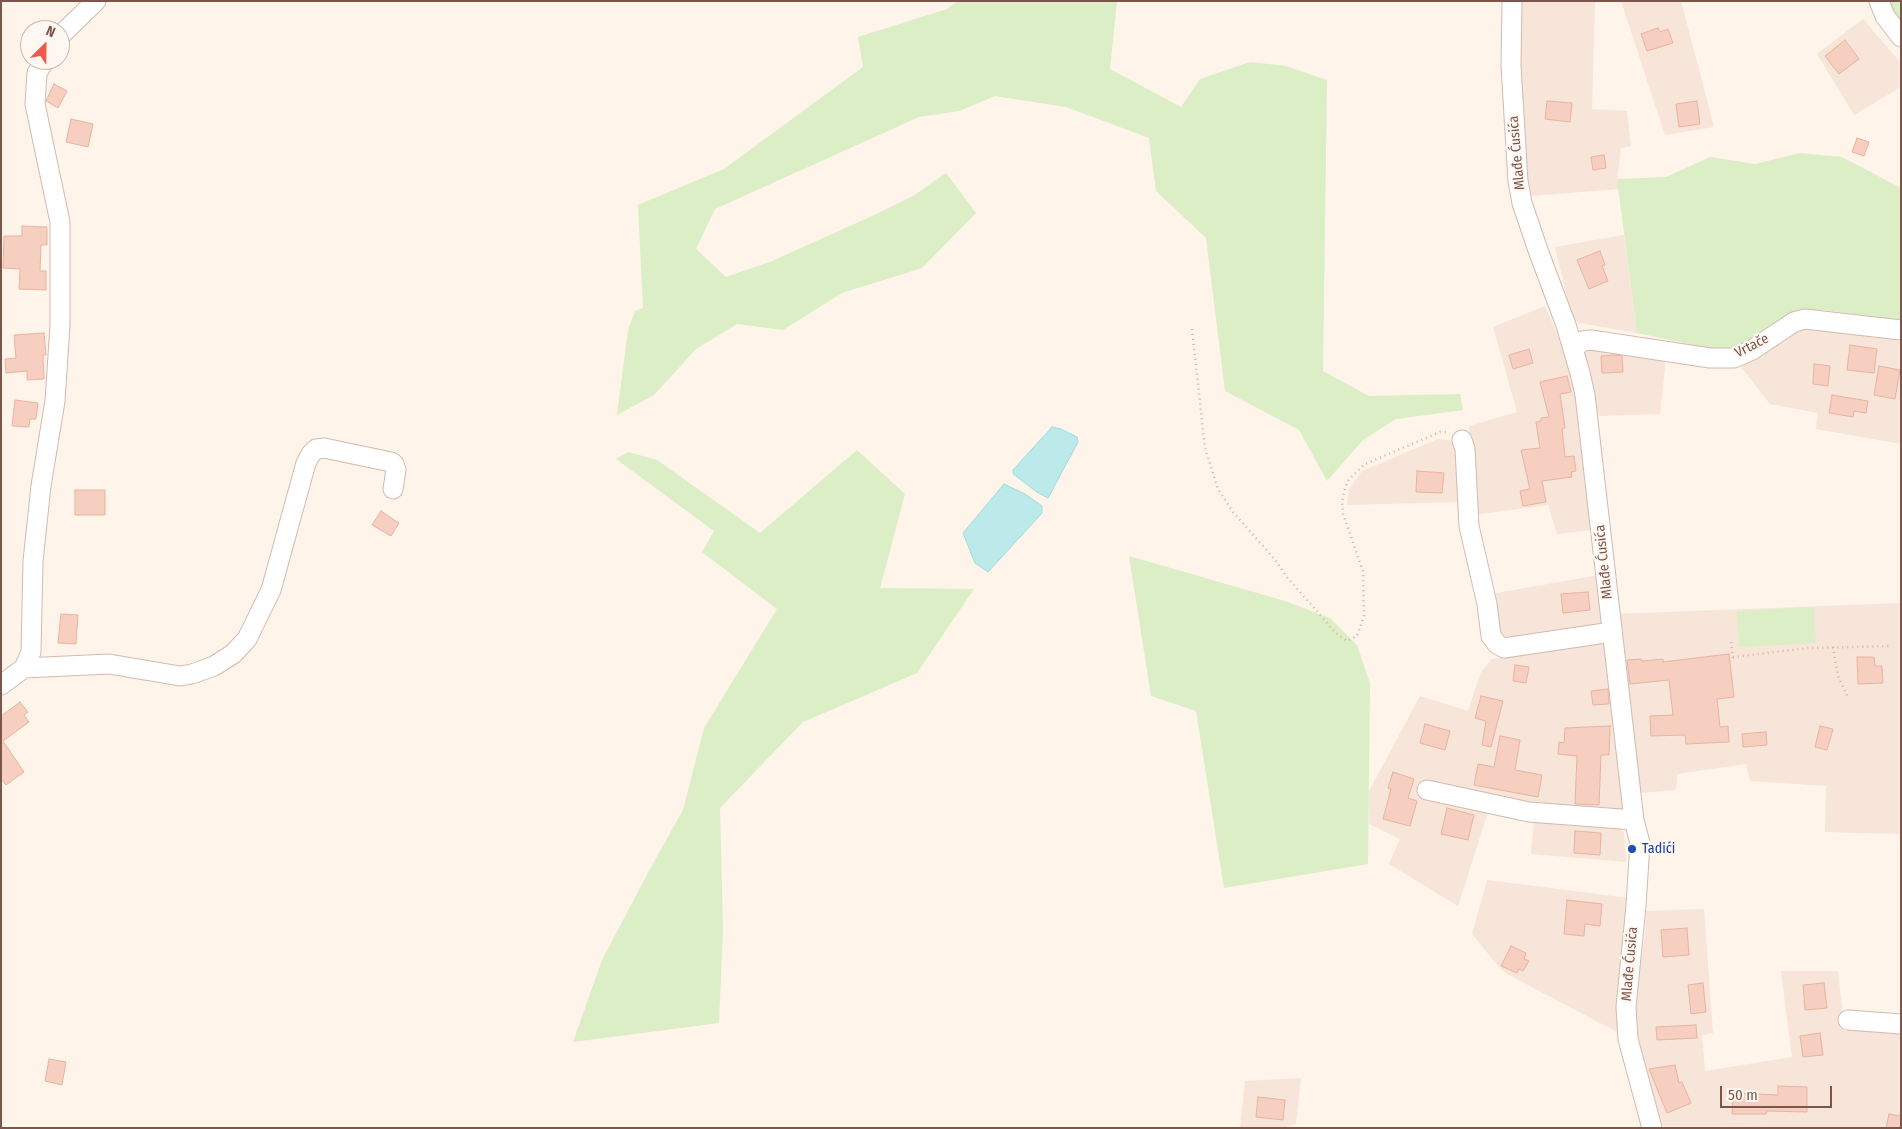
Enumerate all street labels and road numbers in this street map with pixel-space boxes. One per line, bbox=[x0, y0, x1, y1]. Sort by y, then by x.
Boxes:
street label: Mlađe Ćusića bbox=[1505, 115, 1529, 191]
street label: Vrtače bbox=[1732, 330, 1772, 362]
street label: Mlađe Ćusića bbox=[1592, 524, 1616, 600]
street label: Mlađe Ćusića bbox=[1618, 926, 1642, 1002]

